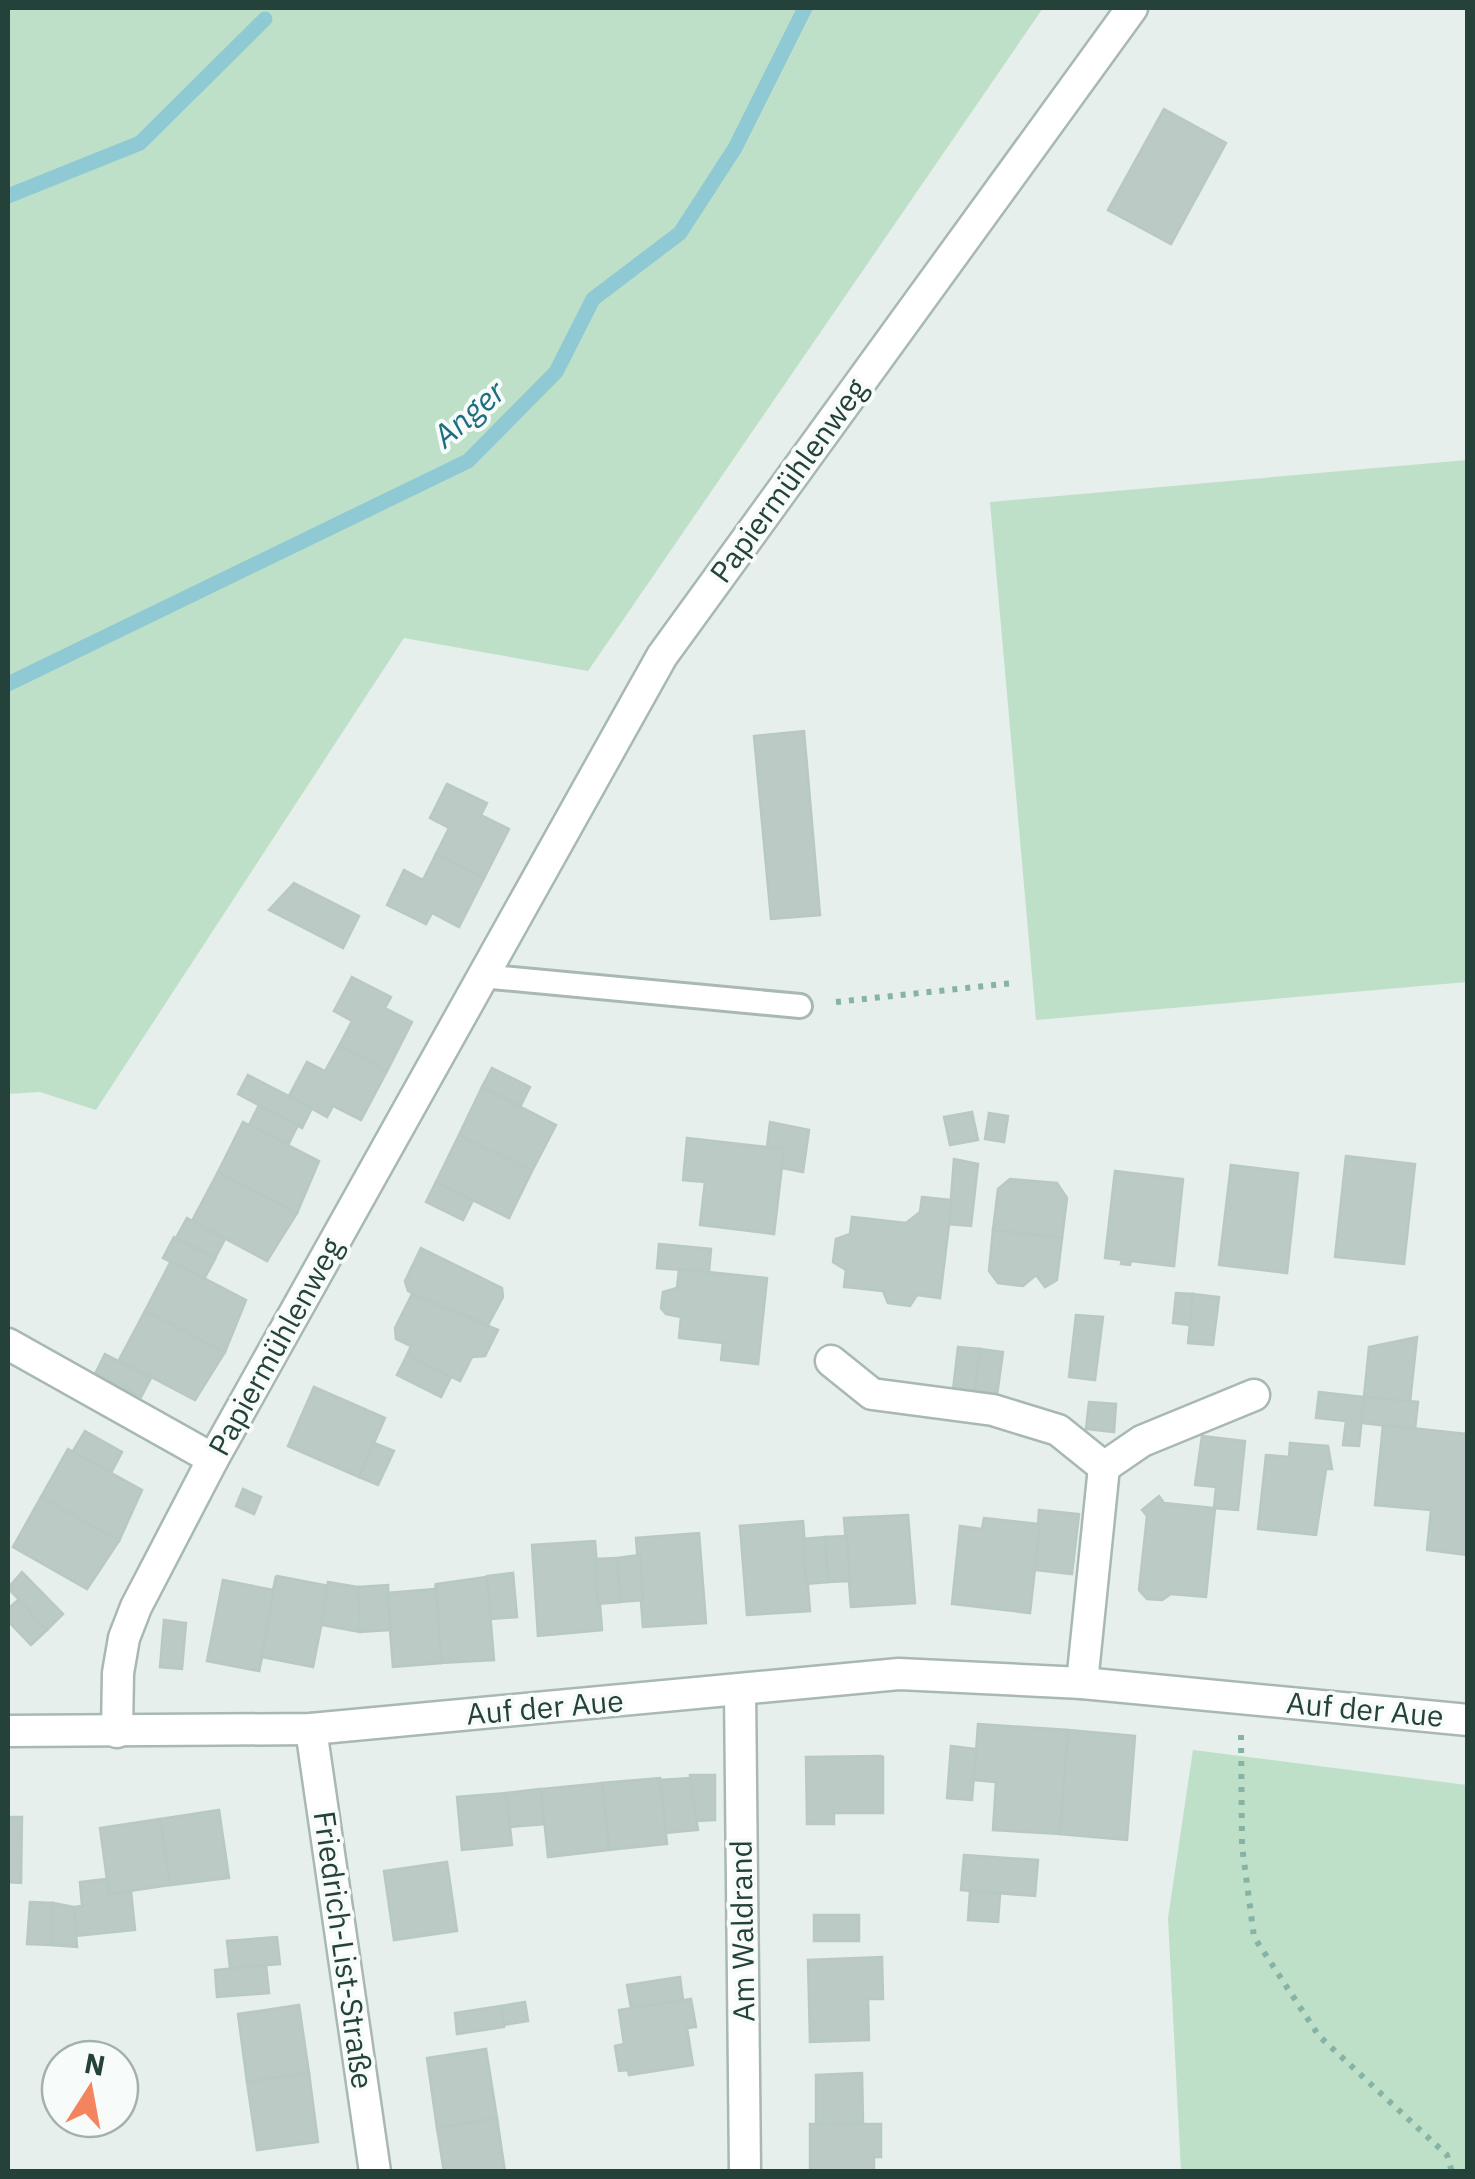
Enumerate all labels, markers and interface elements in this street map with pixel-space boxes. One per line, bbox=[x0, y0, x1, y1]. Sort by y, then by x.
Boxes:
water label: Anger bbox=[423, 370, 514, 457]
street label: Papiermühlenweg bbox=[701, 370, 875, 590]
street label: Papiermühlenweg bbox=[199, 1230, 351, 1462]
street label: Auf der Aue bbox=[465, 1680, 625, 1733]
street label: Auf der Aue bbox=[1285, 1682, 1445, 1735]
street label: Friedrich-List-Straße bbox=[306, 1808, 383, 2091]
street label: Am Waldrand bbox=[720, 1840, 763, 2022]
north arrow bbox=[40, 2039, 140, 2139]
text: N bbox=[81, 2044, 108, 2084]

